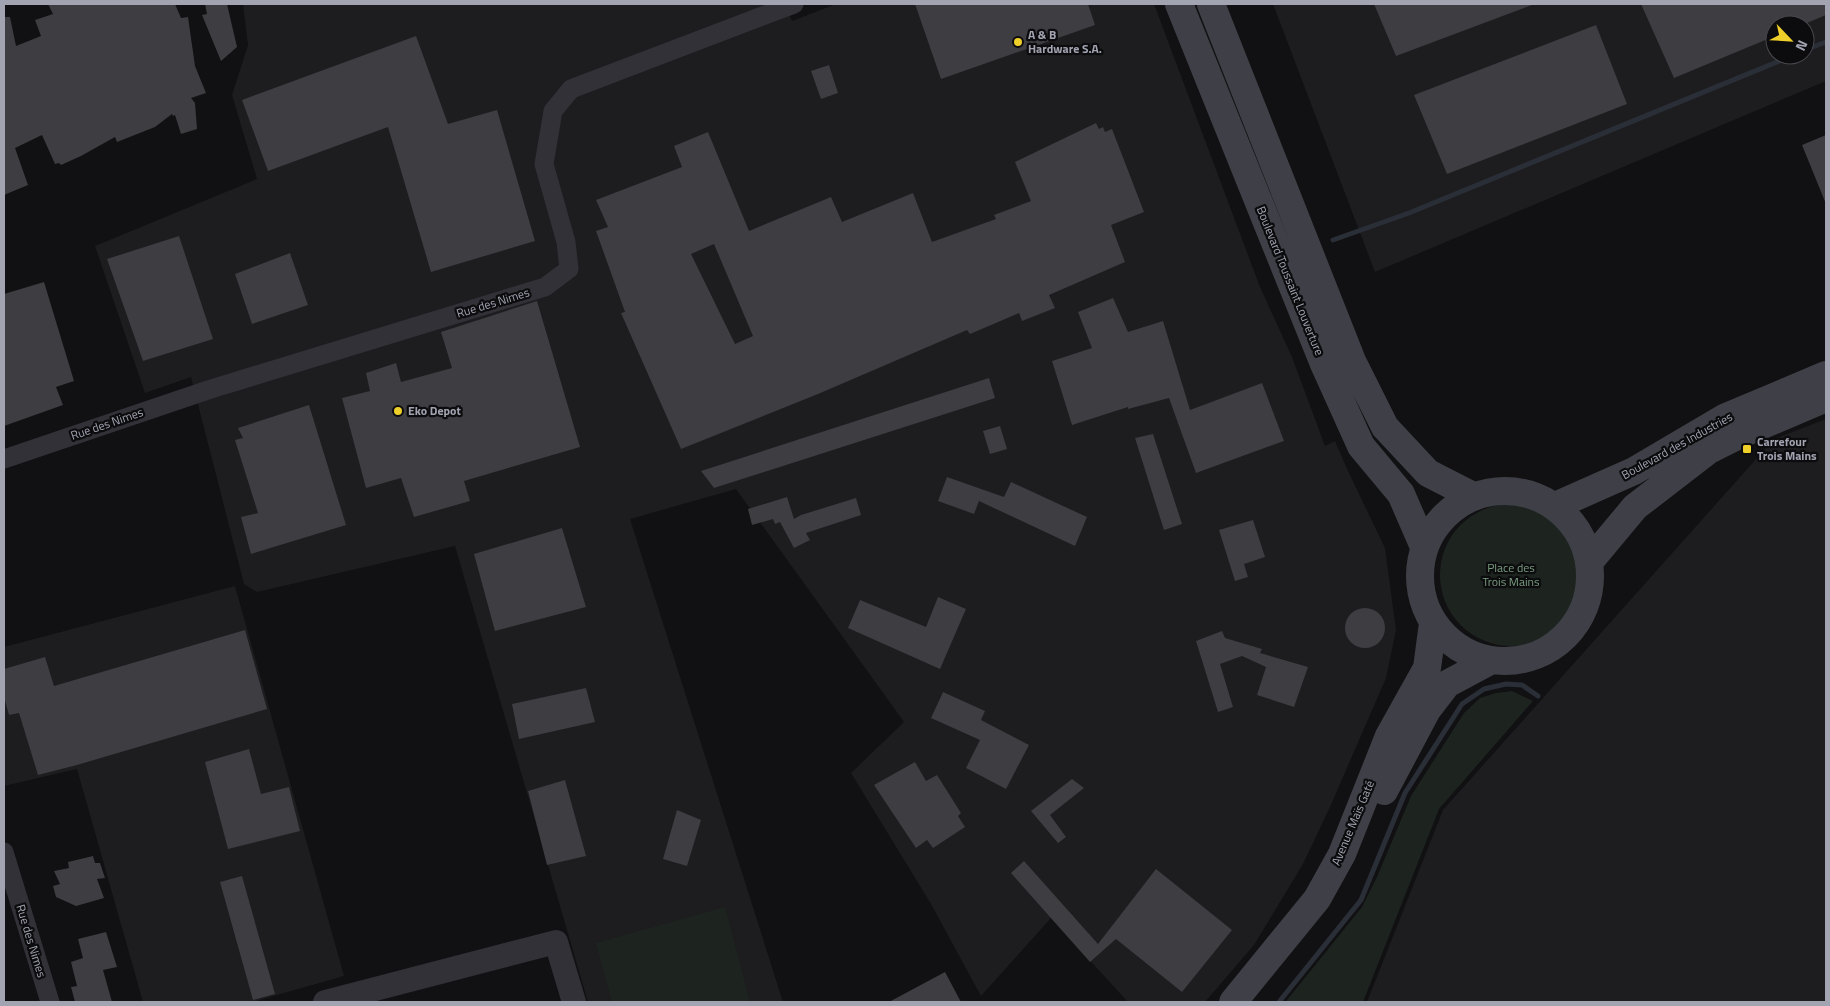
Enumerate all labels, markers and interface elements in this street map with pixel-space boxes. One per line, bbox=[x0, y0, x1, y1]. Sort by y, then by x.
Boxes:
north arrow bbox=[1765, 15, 1815, 65]
place label: A & B Hardware S.A. bbox=[1028, 25, 1102, 58]
marker: A & B Hardware S.A. bbox=[1012, 36, 1024, 48]
text: N bbox=[1791, 37, 1814, 55]
street label: Boulevard Toussaint Louverture bbox=[1252, 203, 1329, 358]
street label: Rue des Nimes bbox=[454, 282, 532, 323]
place label: Eko Depot bbox=[408, 401, 461, 420]
street label: Rue des Nimes bbox=[68, 402, 146, 445]
marker: Eko Depot bbox=[392, 405, 404, 417]
street label: Boulevard des Industries bbox=[1618, 407, 1736, 484]
place label: Carrefour Trois Mains bbox=[1757, 432, 1817, 465]
marker: Carrefour Trois Mains bbox=[1741, 443, 1753, 455]
park label: Place des Trois Mains bbox=[1482, 558, 1540, 591]
street label: Avenue Maïs Gaté bbox=[1326, 777, 1379, 868]
street label: Rue des Nimes bbox=[11, 902, 52, 980]

